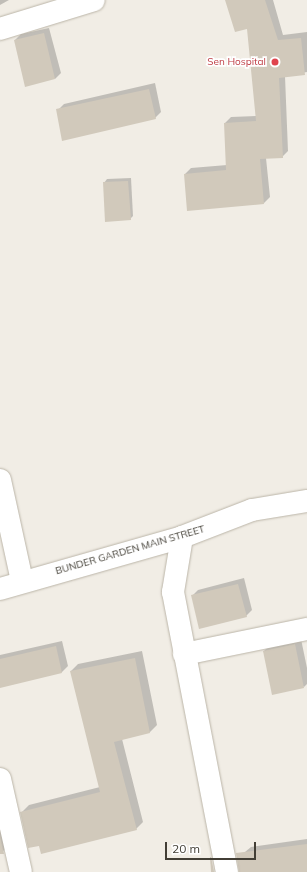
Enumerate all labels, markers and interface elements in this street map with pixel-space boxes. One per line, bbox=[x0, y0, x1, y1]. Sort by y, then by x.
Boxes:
place label: Sen Hospital bbox=[207, 56, 266, 68]
marker: Sen Hospital bbox=[269, 56, 281, 68]
street label: BUNDER GARDEN MAIN STREET bbox=[54, 523, 206, 577]
scale bar bbox=[167, 834, 258, 860]
text: 20 m bbox=[172, 841, 200, 856]

